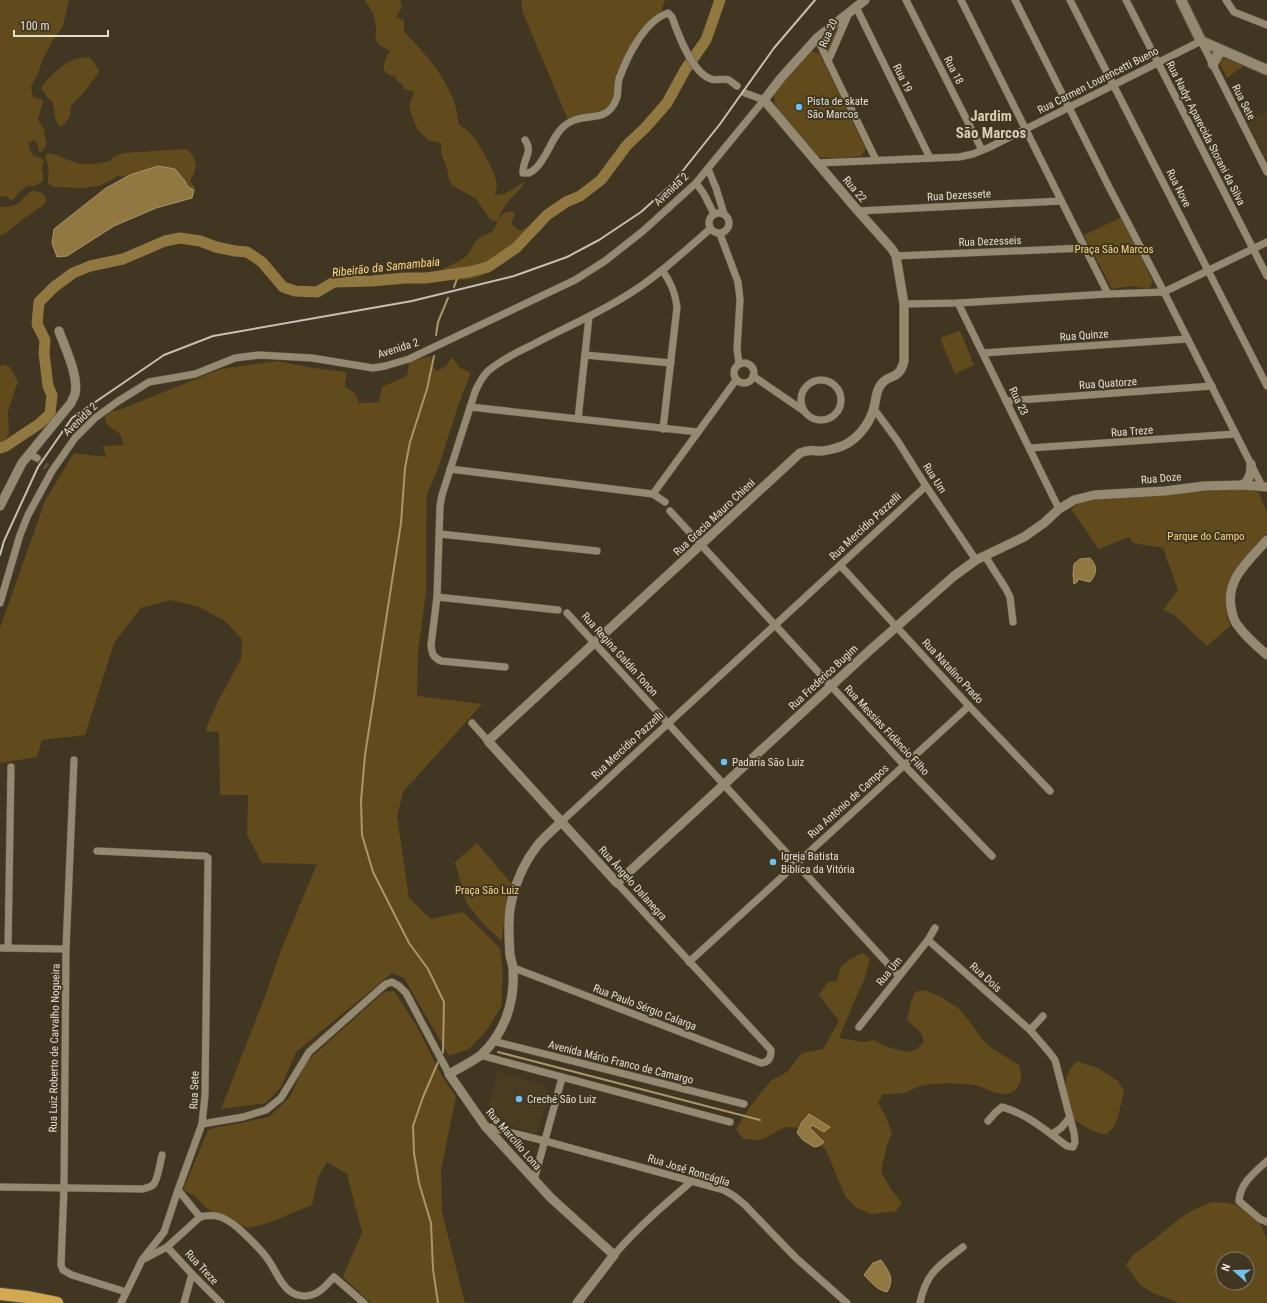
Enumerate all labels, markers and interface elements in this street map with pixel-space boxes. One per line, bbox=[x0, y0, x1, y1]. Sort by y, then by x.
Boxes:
scale bar bbox=[14, 12, 108, 38]
street label: Rua 20 bbox=[817, 17, 840, 49]
text: 100 m bbox=[20, 19, 50, 33]
street label: Rua Carmen Lourencetti Bueno bbox=[1036, 44, 1161, 117]
street label: Rua 18 bbox=[941, 54, 966, 86]
street label: Rua Nadyr Aparecida Storani da Silva bbox=[1163, 59, 1248, 208]
street label: Rua 19 bbox=[890, 62, 915, 94]
street label: Rua Sete bbox=[1229, 82, 1258, 122]
place label: Pista de skate São Marcos bbox=[807, 95, 868, 121]
marker: Pista de skate São Marcos bbox=[794, 102, 804, 112]
district label: Jardim São Marcos bbox=[956, 107, 1026, 142]
street label: Rua Nove bbox=[1163, 167, 1194, 209]
street label: Avenida 2 bbox=[651, 170, 691, 209]
street label: Rua 22 bbox=[840, 174, 869, 205]
street label: Rua Dezessete bbox=[927, 187, 991, 204]
street label: Rua Dezesseis bbox=[958, 234, 1022, 249]
park label: Praça São Marcos bbox=[1075, 243, 1153, 256]
water label: Ribeirão da Samambaia bbox=[331, 254, 441, 280]
street label: Rua Quinze bbox=[1059, 327, 1109, 344]
street label: Avenida 2 bbox=[376, 336, 420, 361]
street label: Rua Quatorze bbox=[1079, 375, 1137, 392]
street label: Rua 23 bbox=[1006, 385, 1031, 417]
street label: Avenida 2 bbox=[61, 400, 100, 439]
street label: Rua Treze bbox=[1110, 424, 1154, 439]
street label: Rua Um bbox=[920, 461, 949, 496]
street label: Rua Doze bbox=[1140, 470, 1182, 487]
street label: Rua Gracia Mauro Chieni bbox=[671, 476, 758, 558]
street label: Rua Mercídio Pazzelli bbox=[827, 490, 904, 563]
park label: Parque do Campo bbox=[1167, 530, 1245, 543]
street label: Rua Regina Galdin Tonon bbox=[579, 610, 661, 699]
street label: Rua Natalino Prado bbox=[919, 636, 986, 707]
street label: Rua Frederico Bugim bbox=[786, 642, 861, 713]
street label: Rua Messias Fidêncio Filho bbox=[842, 683, 932, 778]
street label: Rua Mercídio Pazzelli bbox=[589, 709, 666, 782]
place label: Padaria São Luiz bbox=[732, 756, 805, 769]
marker: Padaria São Luiz bbox=[719, 757, 729, 767]
street label: Rua Antônio de Campos bbox=[805, 762, 891, 841]
street label: Rua Ângelo Dalanegra bbox=[596, 844, 669, 923]
place label: Igreja Batista Biblíca da Vitória bbox=[781, 850, 855, 876]
marker: Igreja Batista Biblíca da Vitória bbox=[768, 857, 778, 867]
park label: Praça São Luiz bbox=[455, 884, 519, 897]
street label: Rua Um bbox=[874, 954, 905, 988]
street label: Rua Dois bbox=[967, 960, 1004, 995]
street label: Rua Luiz Roberto de Carvalho Nogueira bbox=[47, 963, 62, 1133]
street label: Rua Paulo Sérgio Calarga bbox=[591, 982, 698, 1033]
street label: Avenida Mário Franco de Camargo bbox=[547, 1038, 695, 1087]
street label: Rua Sete bbox=[187, 1071, 202, 1109]
place label: Creché São Luiz bbox=[527, 1093, 597, 1106]
marker: Creché São Luiz bbox=[514, 1094, 524, 1104]
street label: Rua Marcílio Lona bbox=[483, 1106, 544, 1173]
street label: Rua José Roncáglia bbox=[646, 1152, 732, 1189]
street label: Rua Treze bbox=[182, 1247, 221, 1287]
north arrow bbox=[1215, 1251, 1255, 1291]
text: N bbox=[1219, 1262, 1233, 1273]

